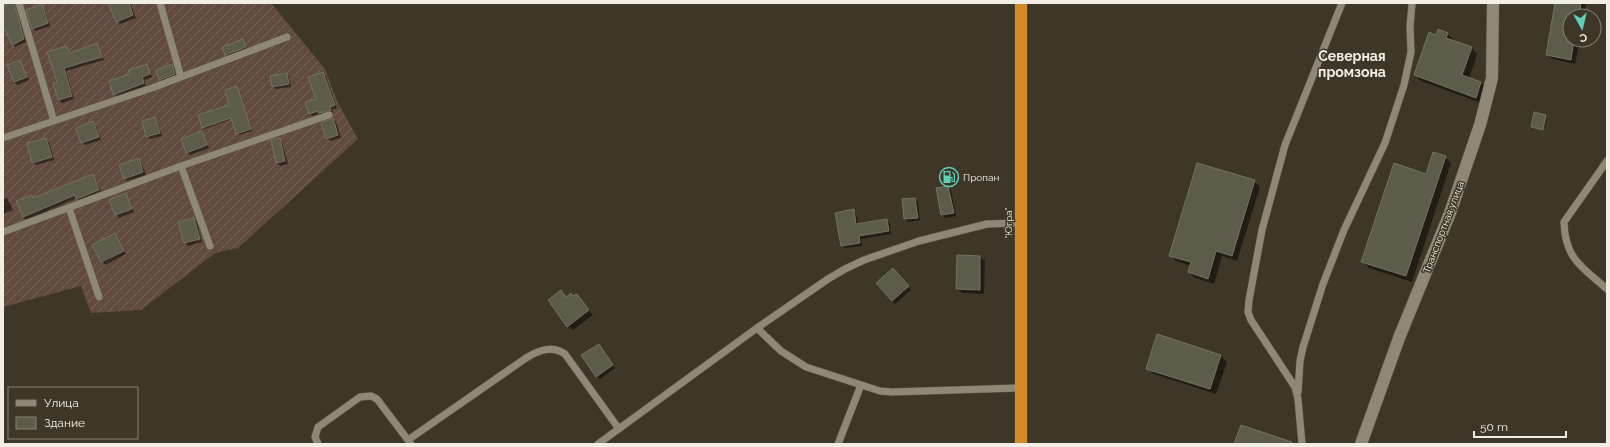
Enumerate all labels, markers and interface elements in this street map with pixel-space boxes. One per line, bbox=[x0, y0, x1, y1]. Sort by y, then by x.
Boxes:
north arrow bbox=[1562, 8, 1602, 48]
text: С bbox=[1578, 30, 1588, 44]
district label: Северная промзона bbox=[1318, 48, 1386, 80]
fuel station icon: Пропан bbox=[938, 166, 960, 188]
place label: Пропан bbox=[963, 172, 999, 183]
street label: Транспортная улица bbox=[1421, 180, 1466, 275]
street label: "Югра" bbox=[1003, 207, 1014, 239]
legend bbox=[8, 387, 138, 439]
text: Улица bbox=[44, 396, 79, 410]
scale bar bbox=[1474, 413, 1566, 439]
text: Здание bbox=[44, 416, 85, 430]
text: 50 m bbox=[1480, 420, 1508, 434]

